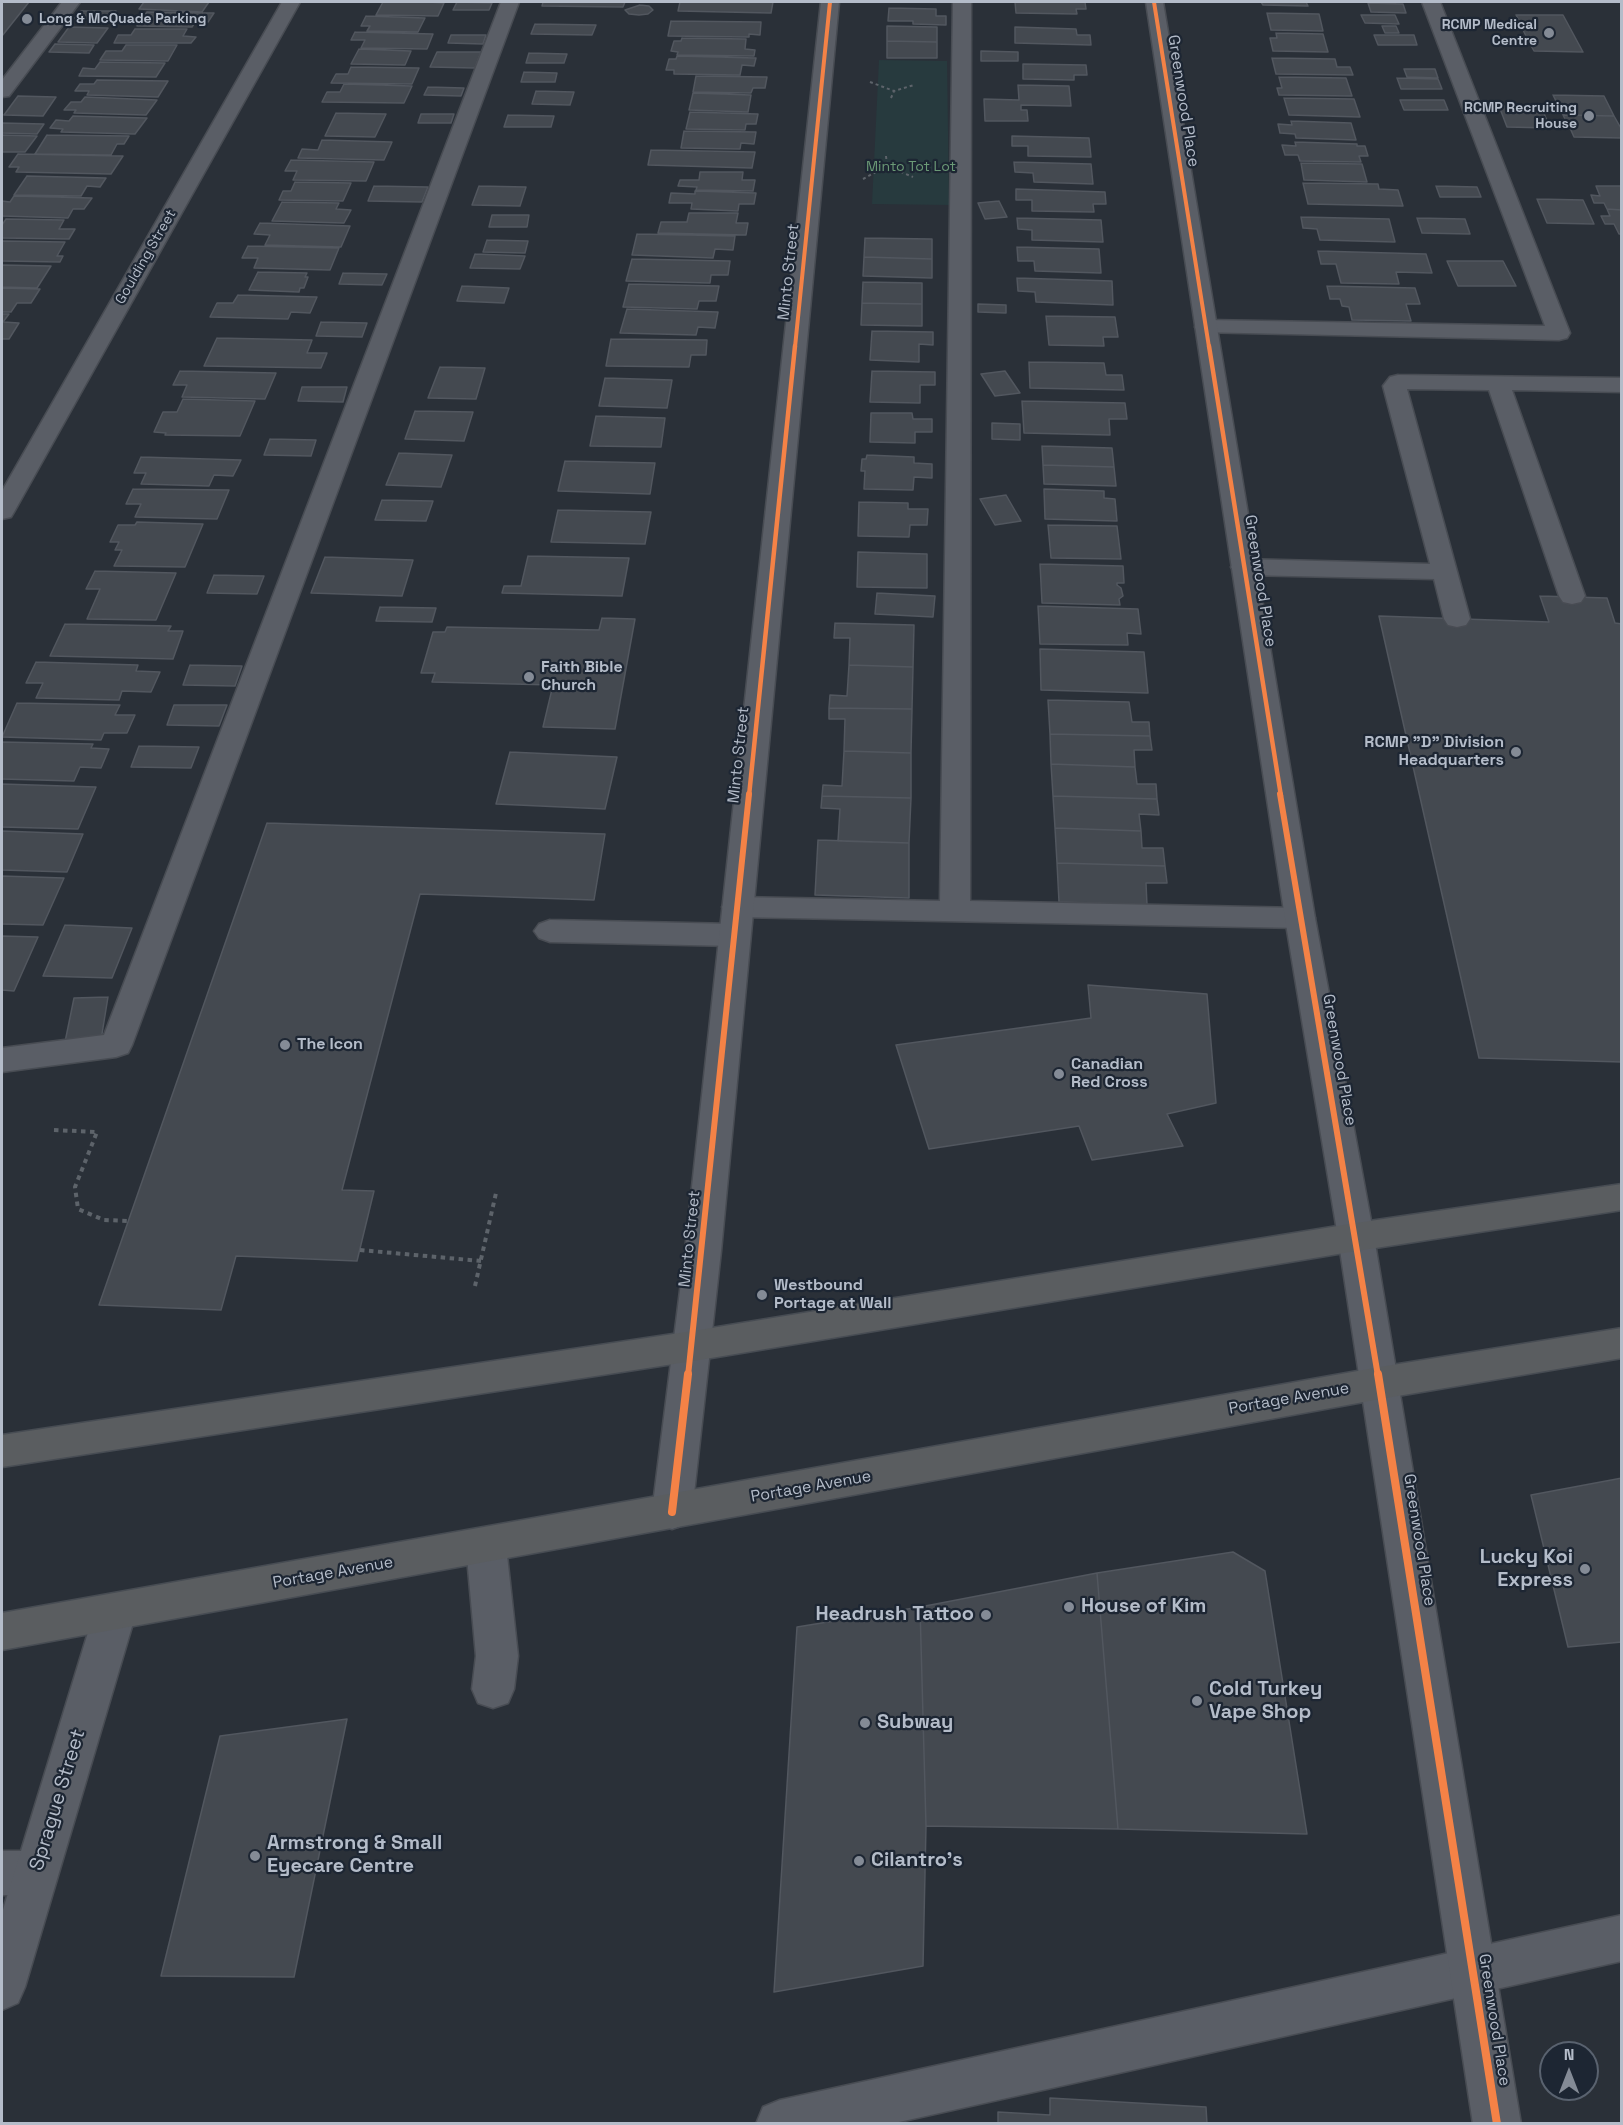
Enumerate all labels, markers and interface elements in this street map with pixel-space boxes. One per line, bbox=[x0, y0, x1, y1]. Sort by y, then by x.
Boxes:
place label: Long & McQuade Parking bbox=[39, 11, 206, 27]
marker: Long & McQuade Parking bbox=[20, 12, 34, 26]
place label: RCMP Medical Centre bbox=[1442, 17, 1537, 50]
marker: RCMP Medical Centre bbox=[1542, 26, 1556, 40]
street label: Greenwood Place bbox=[1163, 34, 1203, 168]
place label: RCMP Recruiting House bbox=[1464, 100, 1577, 132]
marker: RCMP Recruiting House bbox=[1582, 109, 1596, 123]
park label: Minto Tot Lot bbox=[866, 159, 956, 175]
street label: Goulding Street bbox=[112, 207, 180, 307]
street label: Minto Street bbox=[774, 223, 804, 321]
street label: Greenwood Place bbox=[1240, 514, 1280, 648]
place label: Faith Bible Church bbox=[541, 658, 623, 696]
marker: Faith Bible Church bbox=[522, 670, 536, 684]
street label: Minto Street bbox=[724, 706, 754, 804]
place label: RCMP "D" Division Headquarters bbox=[1364, 733, 1504, 771]
marker: RCMP "D" Division Headquarters bbox=[1509, 745, 1523, 759]
street label: Greenwood Place bbox=[1318, 993, 1360, 1127]
place label: The Icon bbox=[297, 1035, 363, 1055]
marker: The Icon bbox=[278, 1038, 292, 1052]
place label: Canadian Red Cross bbox=[1071, 1055, 1148, 1093]
marker: Canadian Red Cross bbox=[1052, 1067, 1066, 1081]
street label: Minto Street bbox=[675, 1190, 705, 1288]
place label: Westbound Portage at Wall bbox=[774, 1276, 892, 1314]
marker: Westbound Portage at Wall bbox=[755, 1288, 769, 1302]
street label: Portage Avenue bbox=[1227, 1379, 1351, 1419]
street label: Portage Avenue bbox=[749, 1467, 873, 1507]
street label: Greenwood Place bbox=[1399, 1473, 1439, 1607]
place label: Lucky Koi Express bbox=[1480, 1546, 1573, 1593]
street label: Portage Avenue bbox=[271, 1553, 395, 1593]
marker: Lucky Koi Express bbox=[1578, 1562, 1592, 1576]
place label: House of Kim bbox=[1081, 1595, 1206, 1619]
marker: House of Kim bbox=[1062, 1600, 1076, 1614]
place label: Headrush Tattoo bbox=[815, 1603, 974, 1627]
marker: Headrush Tattoo bbox=[979, 1608, 993, 1622]
place label: Cold Turkey Vape Shop bbox=[1209, 1678, 1322, 1725]
marker: Cold Turkey Vape Shop bbox=[1190, 1694, 1204, 1708]
place label: Subway bbox=[877, 1711, 953, 1735]
marker: Subway bbox=[858, 1716, 872, 1730]
street label: Sprague Street bbox=[25, 1726, 91, 1874]
place label: Armstrong & Small Eyecare Centre bbox=[267, 1832, 442, 1879]
marker: Armstrong & Small Eyecare Centre bbox=[248, 1849, 262, 1863]
place label: Cilantro's bbox=[871, 1849, 963, 1873]
marker: Cilantro's bbox=[852, 1854, 866, 1868]
street label: Greenwood Place bbox=[1474, 1953, 1514, 2087]
north arrow bbox=[1539, 2041, 1599, 2101]
text: N bbox=[1564, 2044, 1574, 2065]

